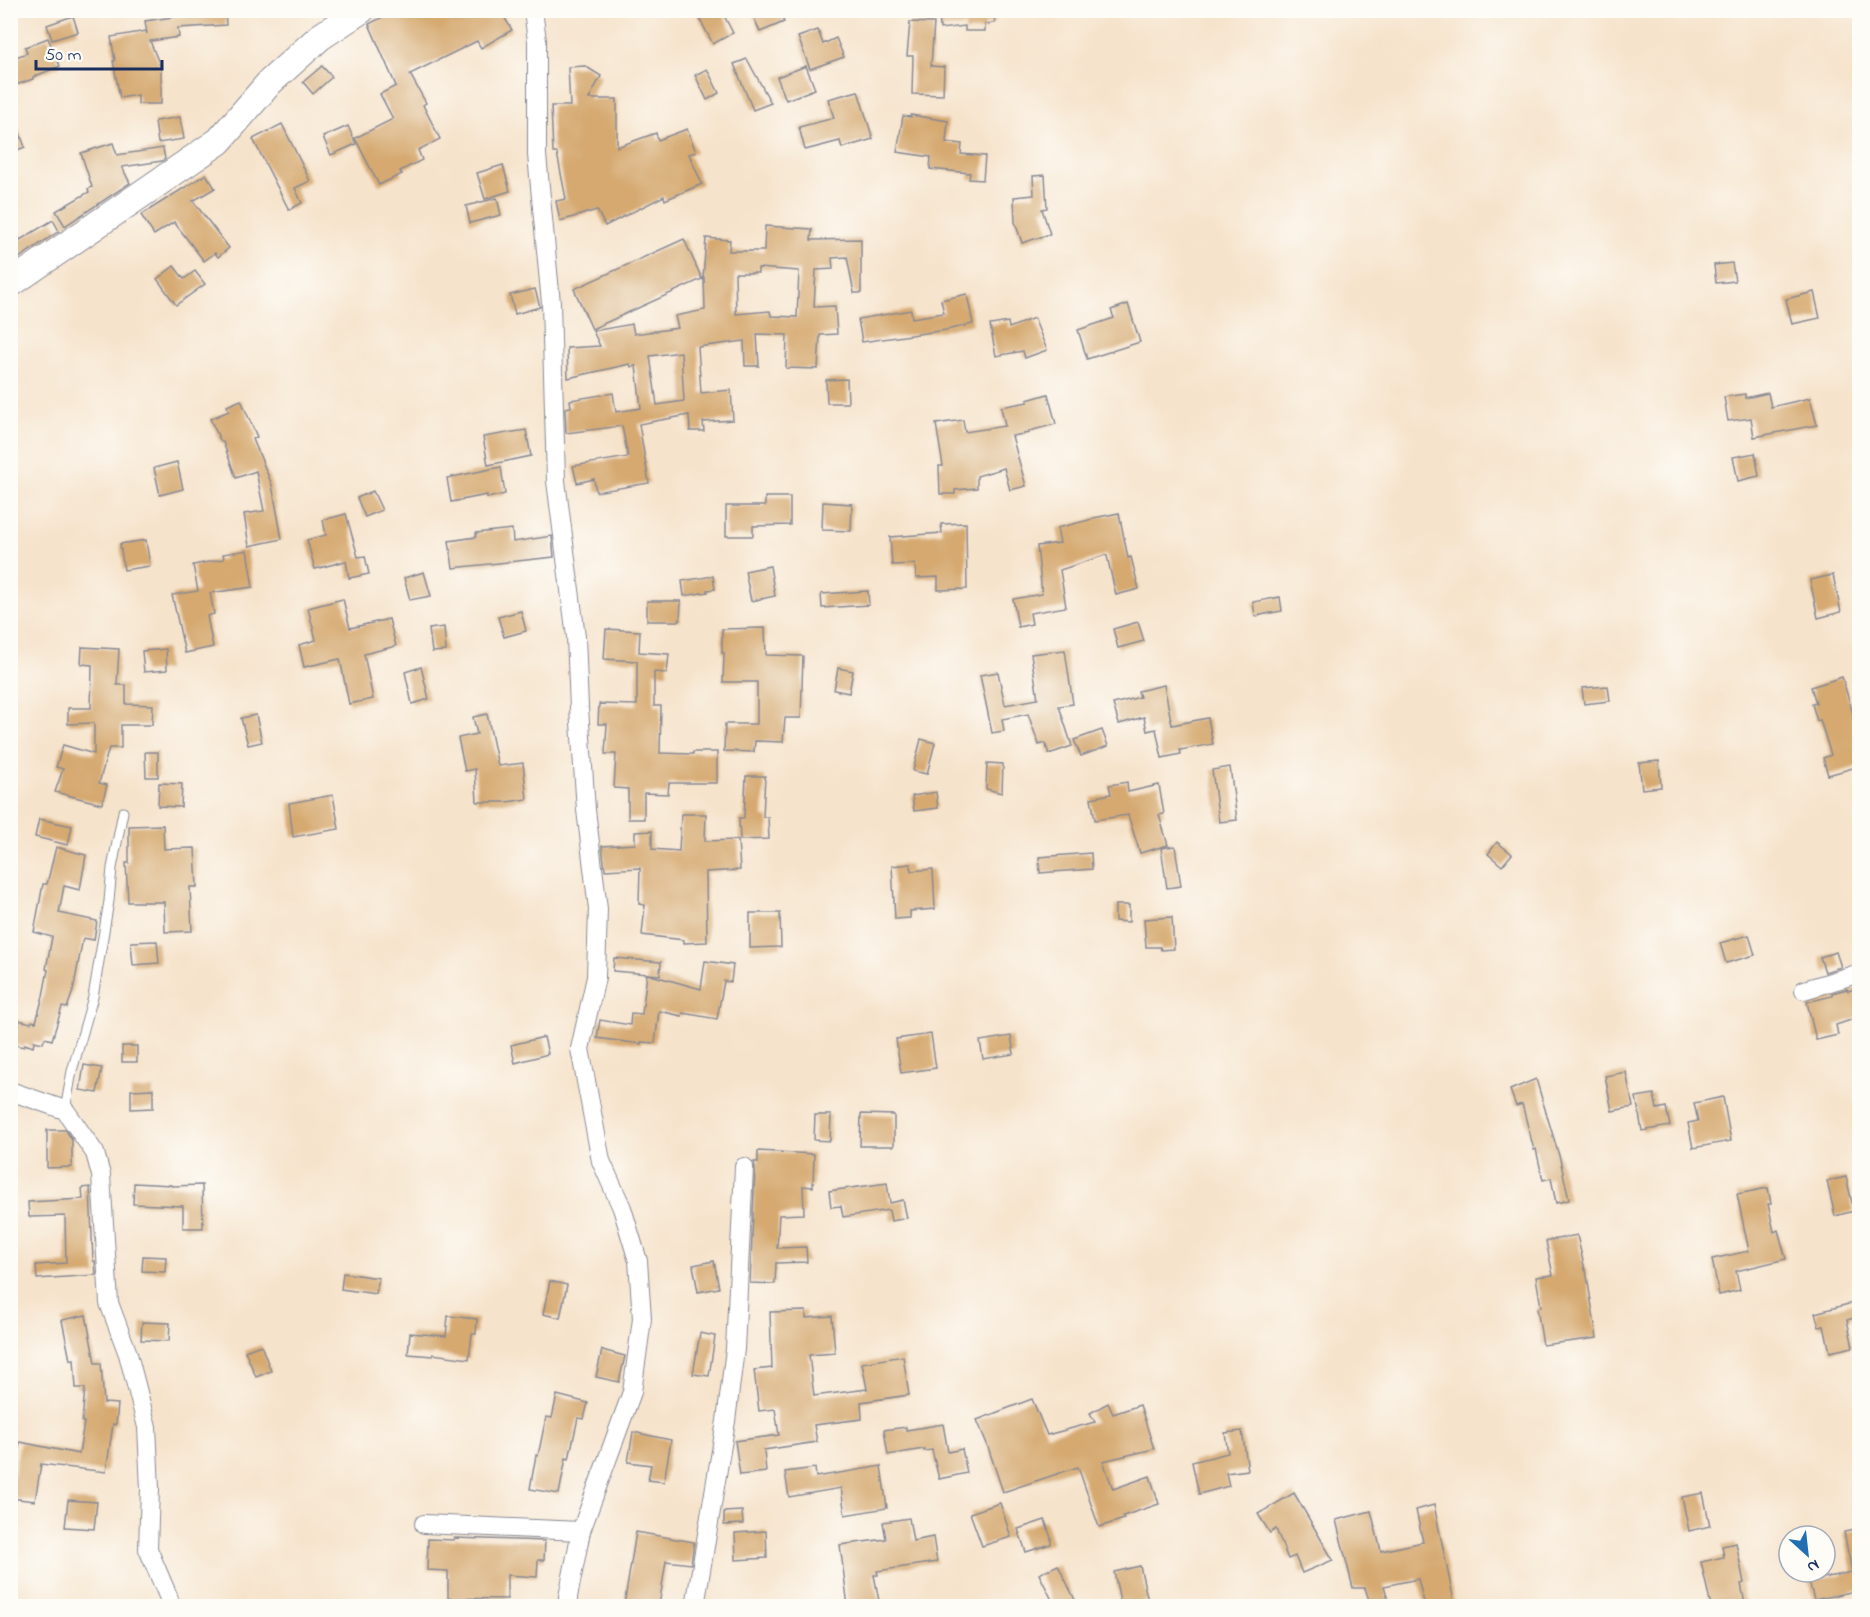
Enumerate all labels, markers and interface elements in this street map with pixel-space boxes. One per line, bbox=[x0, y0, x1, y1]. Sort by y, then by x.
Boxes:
scale bar bbox=[36, 33, 162, 71]
text: 50 m bbox=[45, 43, 82, 69]
north arrow bbox=[1777, 1524, 1837, 1584]
text: N bbox=[1802, 1552, 1823, 1579]

